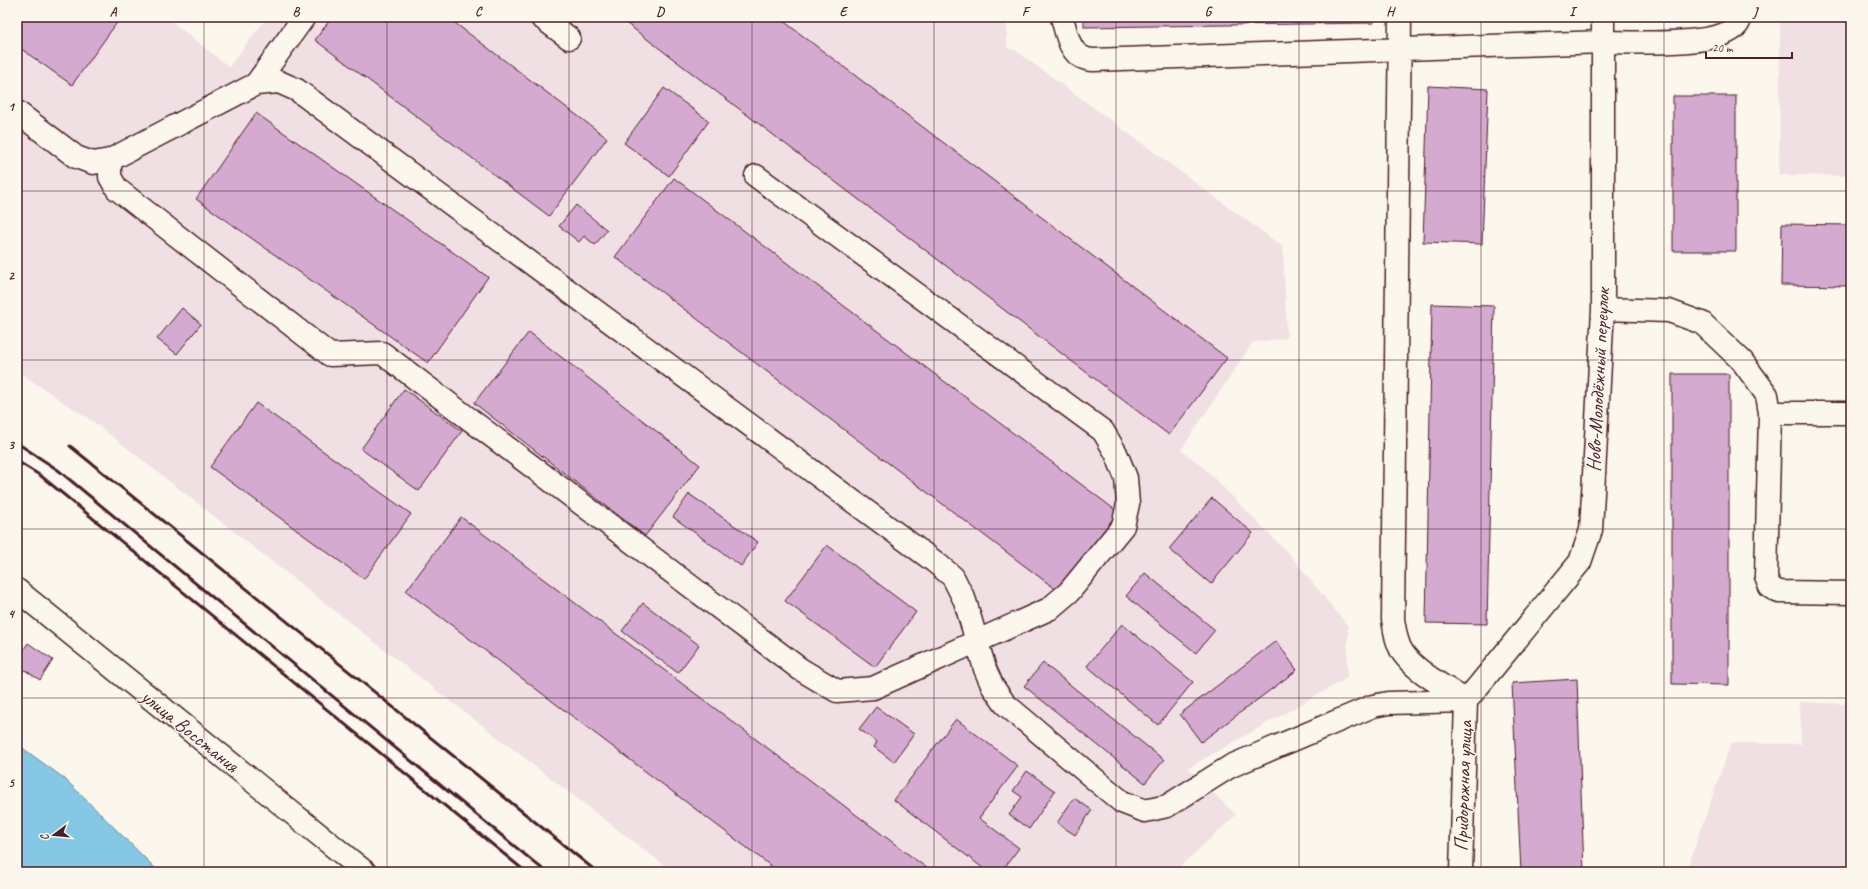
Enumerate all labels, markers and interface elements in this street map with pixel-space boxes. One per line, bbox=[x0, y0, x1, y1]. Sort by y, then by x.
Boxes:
text: A bbox=[110, 4, 118, 20]
text: B bbox=[293, 4, 301, 20]
text: C bbox=[475, 4, 483, 20]
text: D bbox=[656, 4, 665, 20]
text: E bbox=[840, 4, 849, 20]
text: F bbox=[1022, 4, 1031, 20]
text: G bbox=[1205, 4, 1213, 20]
text: H bbox=[1386, 4, 1396, 20]
text: I bbox=[1569, 4, 1578, 20]
text: J bbox=[1752, 4, 1759, 20]
scale bar bbox=[1706, 34, 1792, 60]
text: 20 m bbox=[1712, 40, 1734, 56]
text: 1 bbox=[8, 99, 16, 115]
text: 2 bbox=[8, 268, 15, 284]
street label: Ново-Молодёжный переулок bbox=[1581, 286, 1615, 472]
text: 3 bbox=[8, 437, 15, 453]
text: 4 bbox=[8, 606, 16, 622]
street label: улица Восстания bbox=[135, 683, 244, 778]
street label: Придорожная улица bbox=[1448, 718, 1478, 852]
text: 5 bbox=[8, 775, 15, 791]
north arrow bbox=[34, 815, 74, 855]
text: С bbox=[36, 832, 52, 842]

